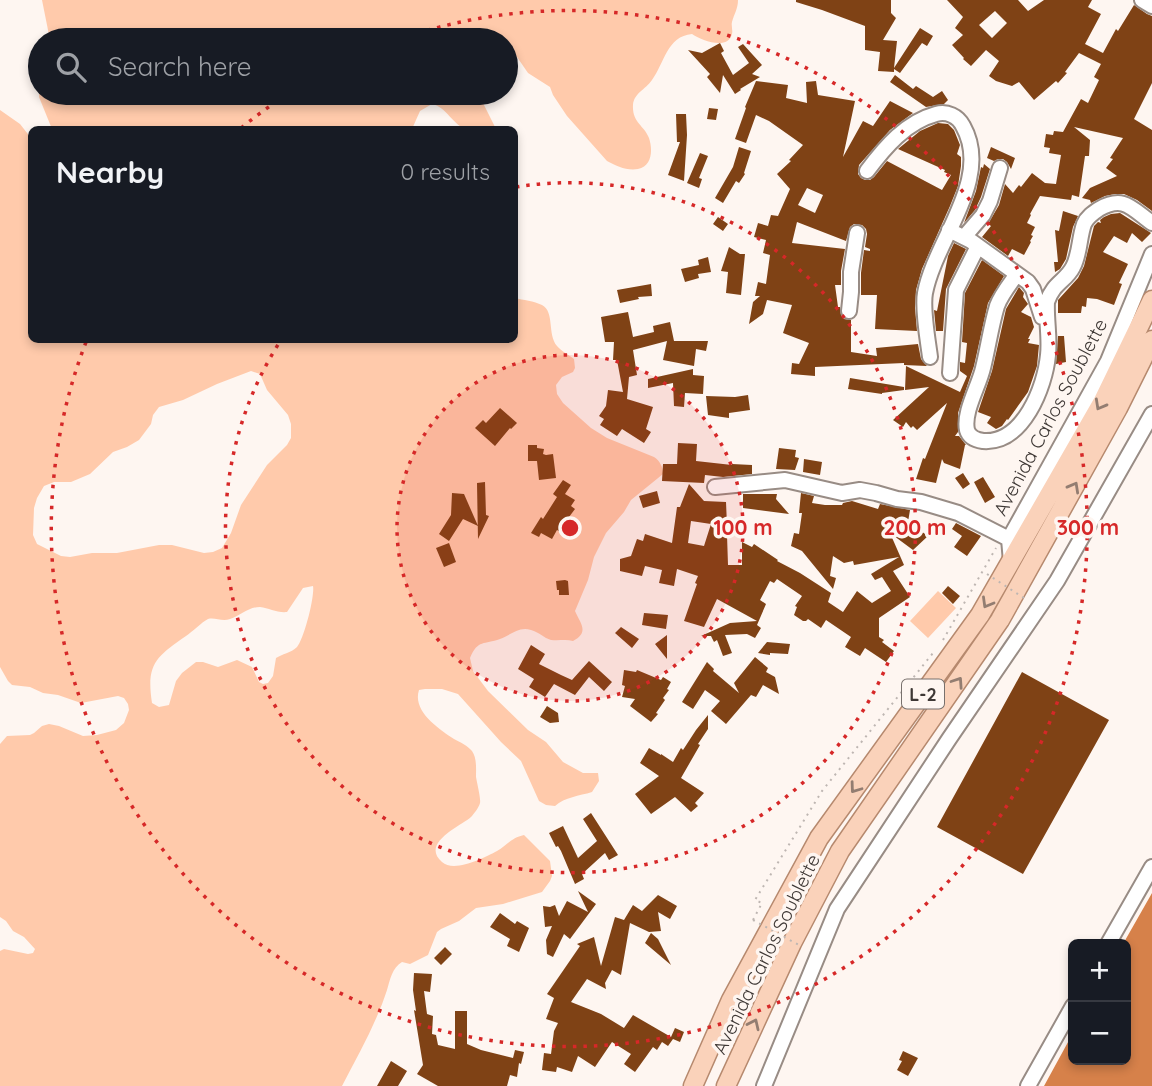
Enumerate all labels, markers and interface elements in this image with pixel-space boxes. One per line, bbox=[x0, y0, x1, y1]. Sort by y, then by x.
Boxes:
search box bbox=[28, 28, 518, 105]
icon: search bbox=[52, 48, 90, 86]
text: Search here bbox=[108, 50, 252, 83]
text: Nearby bbox=[56, 153, 164, 191]
text: 0 results bbox=[401, 157, 490, 186]
street label: Avenida Carlos Soublette bbox=[988, 314, 1112, 520]
one-way arrow bbox=[1095, 398, 1108, 410]
one-way arrow bbox=[1066, 482, 1079, 494]
text: 100 m bbox=[713, 514, 773, 540]
text: 200 m bbox=[884, 514, 946, 540]
text: 300 m bbox=[1057, 514, 1119, 540]
centre of rings bbox=[558, 516, 582, 540]
one-way arrow bbox=[982, 595, 995, 608]
one-way arrow bbox=[949, 677, 962, 690]
road number: L-2 bbox=[902, 680, 944, 708]
one-way arrow bbox=[851, 780, 863, 793]
street label: Avenida Carlos Soublette bbox=[707, 850, 825, 1058]
map controls bbox=[1068, 939, 1131, 1065]
button: + bbox=[1068, 939, 1131, 1002]
button: − bbox=[1068, 1002, 1131, 1065]
one-way arrow bbox=[746, 1019, 760, 1031]

